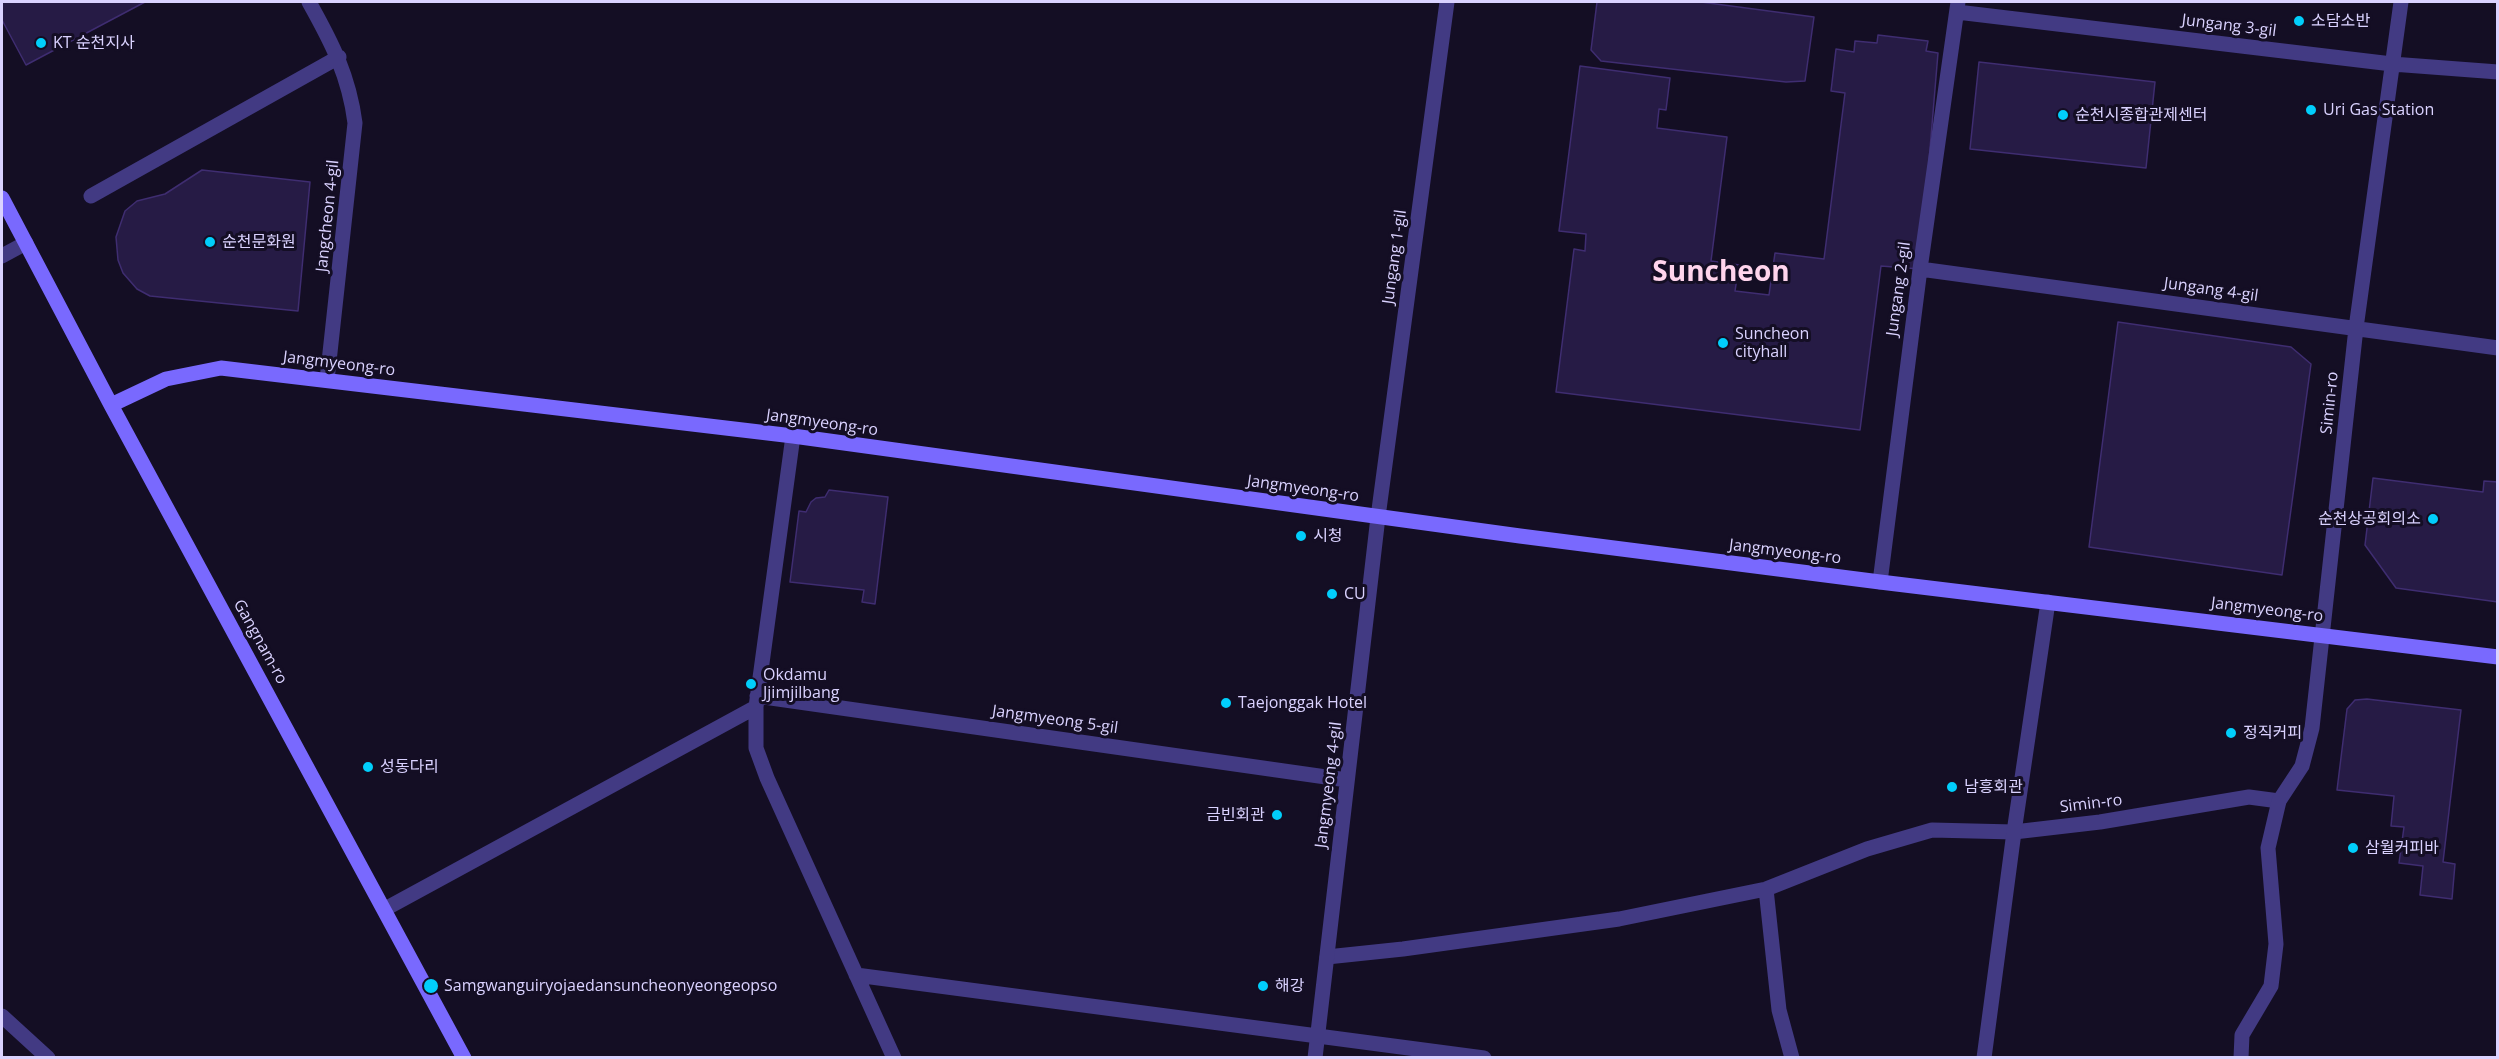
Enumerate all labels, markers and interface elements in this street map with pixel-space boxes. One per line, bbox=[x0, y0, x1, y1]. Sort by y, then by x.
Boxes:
street label: Jungang 3-gil bbox=[2181, 11, 2277, 41]
place label: 소담소반 bbox=[2311, 11, 2370, 31]
marker: 소담소반 bbox=[2292, 14, 2306, 28]
place label: KT 순천지사 bbox=[53, 33, 135, 53]
marker: KT 순천지사 bbox=[34, 36, 48, 50]
place label: Uri Gas Station bbox=[2323, 100, 2434, 120]
marker: Uri Gas Station bbox=[2304, 103, 2318, 117]
place label: 순천시종합관제센터 bbox=[2075, 105, 2207, 125]
marker: 순천시종합관제센터 bbox=[2056, 108, 2070, 122]
street label: Jangcheon 4-gil bbox=[313, 159, 343, 273]
street label: Jungang 1-gil bbox=[1379, 209, 1411, 305]
place label: 순천문화원 bbox=[222, 232, 296, 252]
marker: 순천문화원 bbox=[203, 235, 217, 249]
street label: Jungang 2-gil bbox=[1883, 241, 1915, 337]
district label: Suncheon bbox=[1652, 256, 1790, 290]
street label: Jungang 4-gil bbox=[2163, 274, 2259, 306]
place label: Suncheon cityhall bbox=[1735, 324, 1809, 362]
marker: Suncheon cityhall bbox=[1716, 336, 1730, 350]
street label: Jangmyeong-ro bbox=[282, 348, 396, 380]
street label: Simin-ro bbox=[2317, 371, 2343, 435]
street label: Jangmyeong-ro bbox=[765, 406, 879, 440]
street label: Jangmyeong-ro bbox=[1246, 472, 1360, 506]
place label: 순천상공회의소 bbox=[2318, 509, 2421, 529]
marker: 순천상공회의소 bbox=[2426, 512, 2440, 526]
place label: 시청 bbox=[1313, 526, 1342, 546]
marker: 시청 bbox=[1294, 529, 1308, 543]
street label: Jangmyeong-ro bbox=[1728, 536, 1842, 568]
place label: CU bbox=[1344, 584, 1366, 604]
marker: CU bbox=[1325, 587, 1339, 601]
street label: Jangmyeong-ro bbox=[2210, 594, 2324, 626]
street label: Gangnam-ro bbox=[229, 596, 291, 688]
place label: Okdamu Jjimjilbang bbox=[763, 665, 839, 703]
marker: Okdamu Jjimjilbang bbox=[744, 677, 758, 691]
place label: Taejonggak Hotel bbox=[1238, 693, 1367, 713]
marker: Taejonggak Hotel bbox=[1219, 696, 1233, 710]
street label: Jangmyeong 5-gil bbox=[991, 702, 1119, 738]
street label: Jangmyeong 4-gil bbox=[1312, 721, 1346, 849]
place label: 정직커피 bbox=[2243, 723, 2302, 743]
marker: 정직커피 bbox=[2224, 726, 2238, 740]
place label: 성동다리 bbox=[380, 757, 439, 777]
marker: 성동다리 bbox=[361, 760, 375, 774]
place label: 남흥회관 bbox=[1964, 777, 2023, 797]
marker: 남흥회관 bbox=[1945, 780, 1959, 794]
street label: Simin-ro bbox=[2059, 791, 2123, 817]
place label: 금빈회관 bbox=[1206, 805, 1265, 825]
marker: 금빈회관 bbox=[1270, 808, 1284, 822]
place label: 삼월커피바 bbox=[2365, 838, 2439, 858]
marker: 삼월커피바 bbox=[2346, 841, 2360, 855]
place label: Samgwanguiryojaedansuncheonyeongeopso bbox=[444, 976, 777, 996]
place label: 해강 bbox=[1275, 976, 1304, 996]
marker: Samgwanguiryojaedansuncheonyeongeopso bbox=[422, 977, 440, 995]
marker: 해강 bbox=[1256, 979, 1270, 993]

